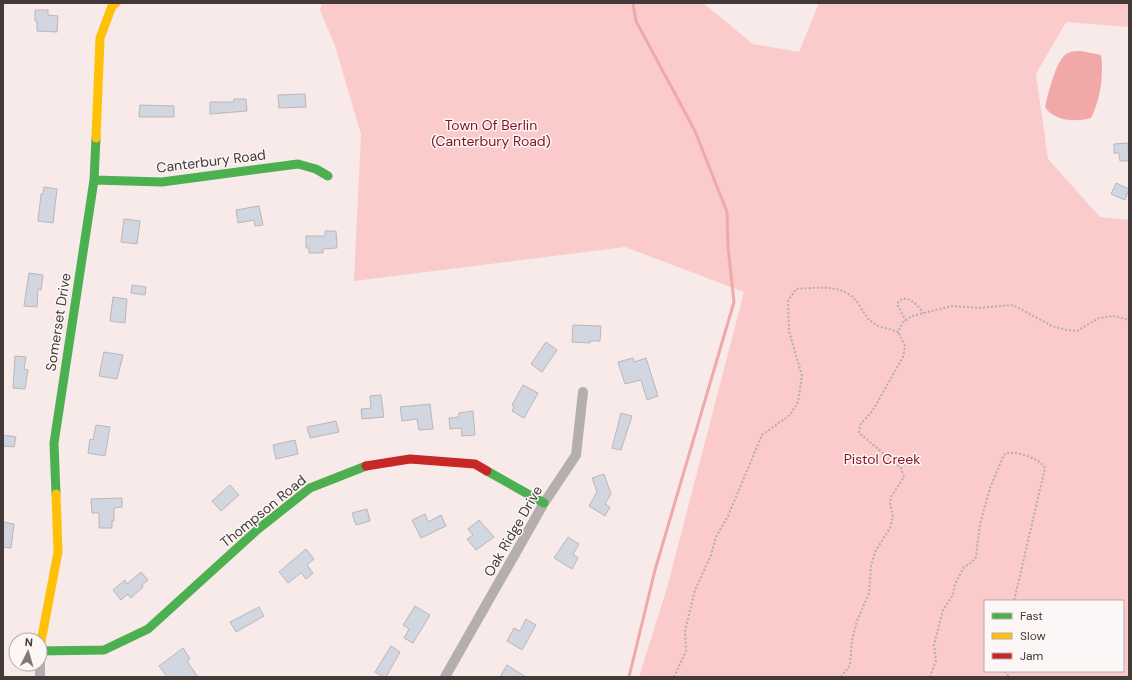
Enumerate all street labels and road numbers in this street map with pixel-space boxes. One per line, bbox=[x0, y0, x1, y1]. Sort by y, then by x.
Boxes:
street label: Canterbury Road bbox=[155, 145, 267, 177]
street label: Somerset Drive bbox=[41, 272, 75, 372]
street label: Thompson Road bbox=[216, 471, 310, 551]
street label: Oak Ridge Drive bbox=[480, 482, 546, 580]

